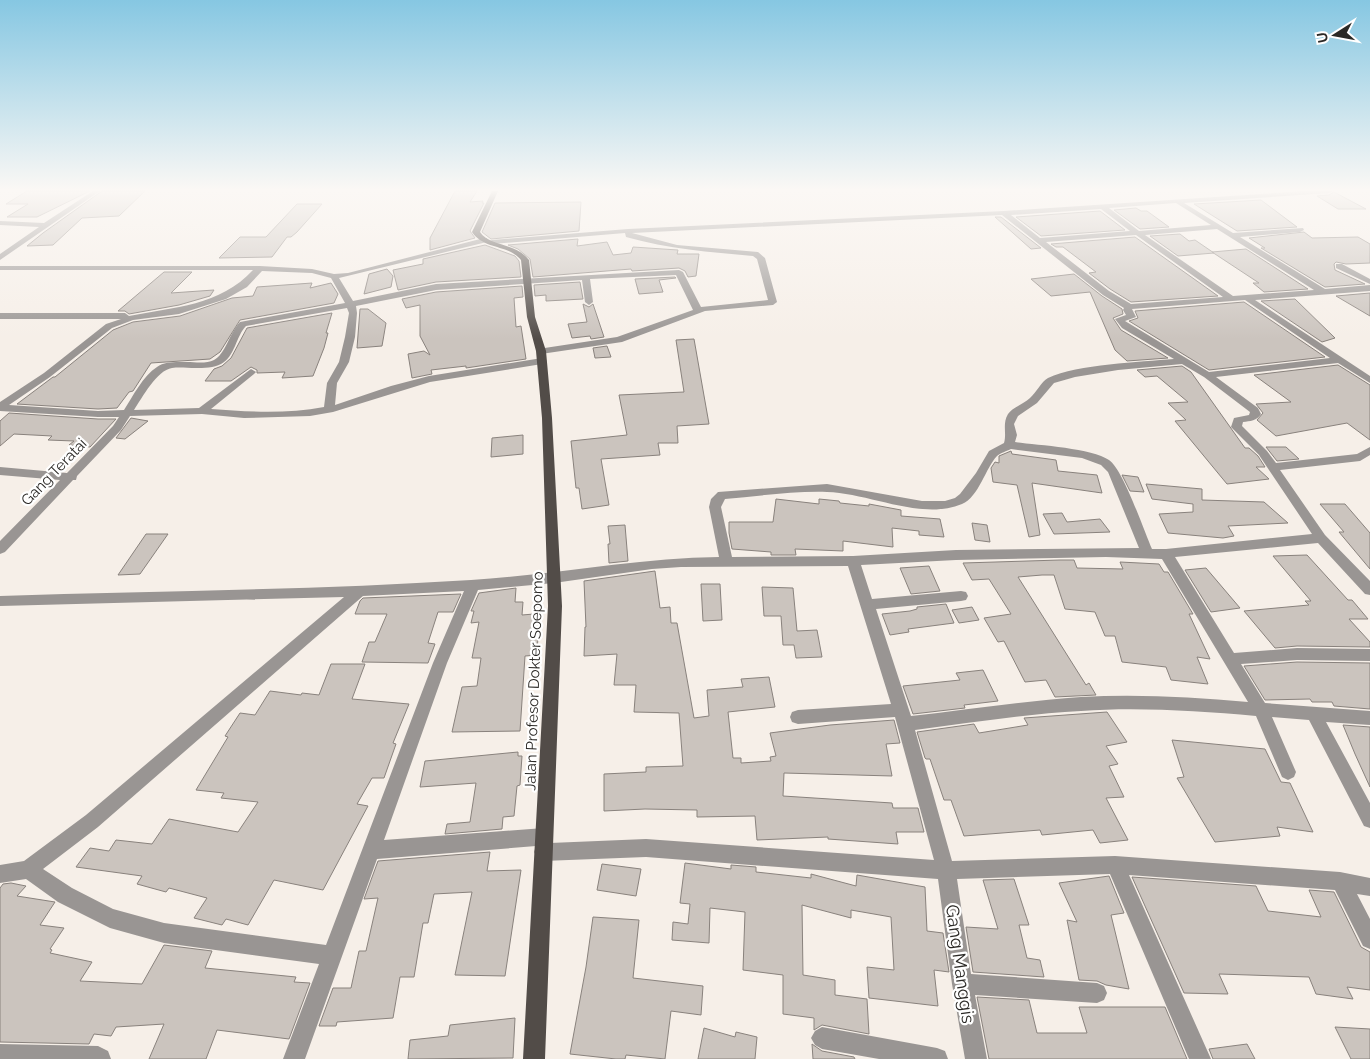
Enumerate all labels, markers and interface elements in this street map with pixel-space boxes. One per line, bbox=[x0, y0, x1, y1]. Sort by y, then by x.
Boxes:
north arrow bbox=[1310, 10, 1360, 60]
text: U bbox=[1313, 31, 1331, 44]
street label: Gang Teratai bbox=[18, 435, 90, 509]
street label: Jalan Profesor Dokter Soepomo bbox=[521, 571, 547, 791]
street label: Gang Manggis bbox=[942, 903, 979, 1025]

